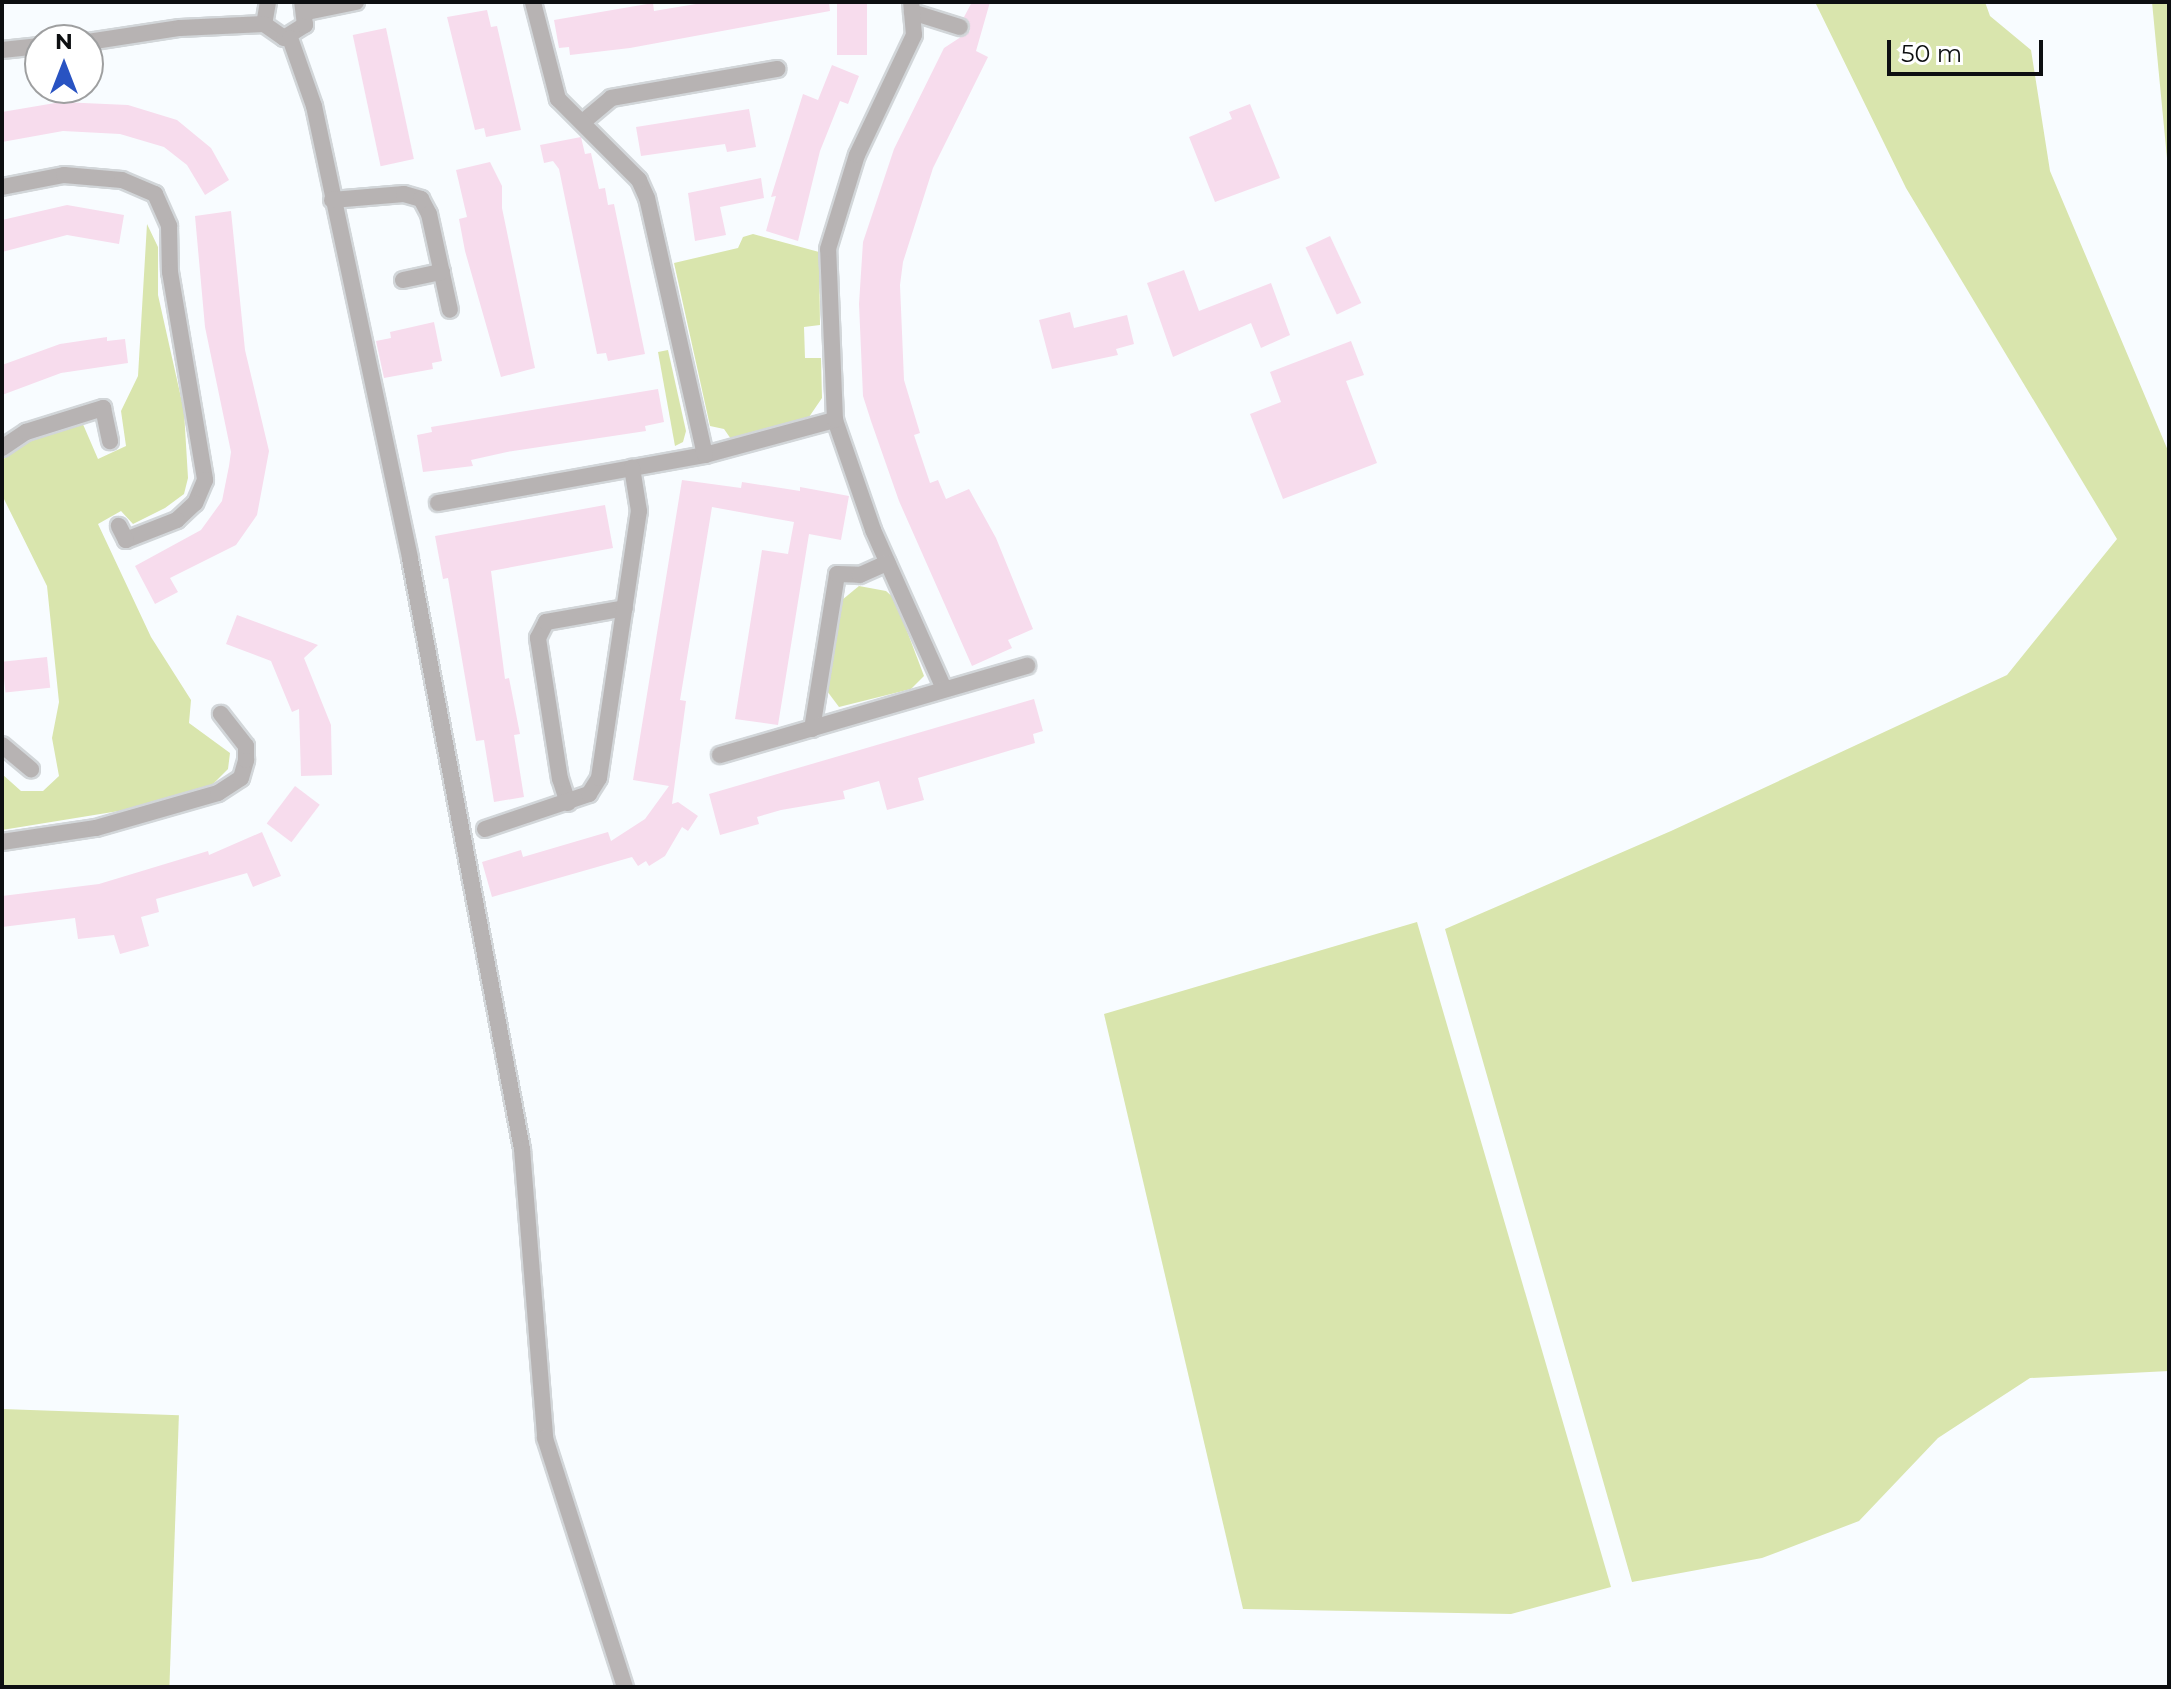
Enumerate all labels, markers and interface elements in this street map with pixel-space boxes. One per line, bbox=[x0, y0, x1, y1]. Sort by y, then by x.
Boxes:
north arrow bbox=[24, 24, 104, 104]
scale bar bbox=[1891, 24, 2047, 74]
text: N bbox=[55, 28, 73, 55]
text: 50 m bbox=[1901, 39, 1962, 68]

